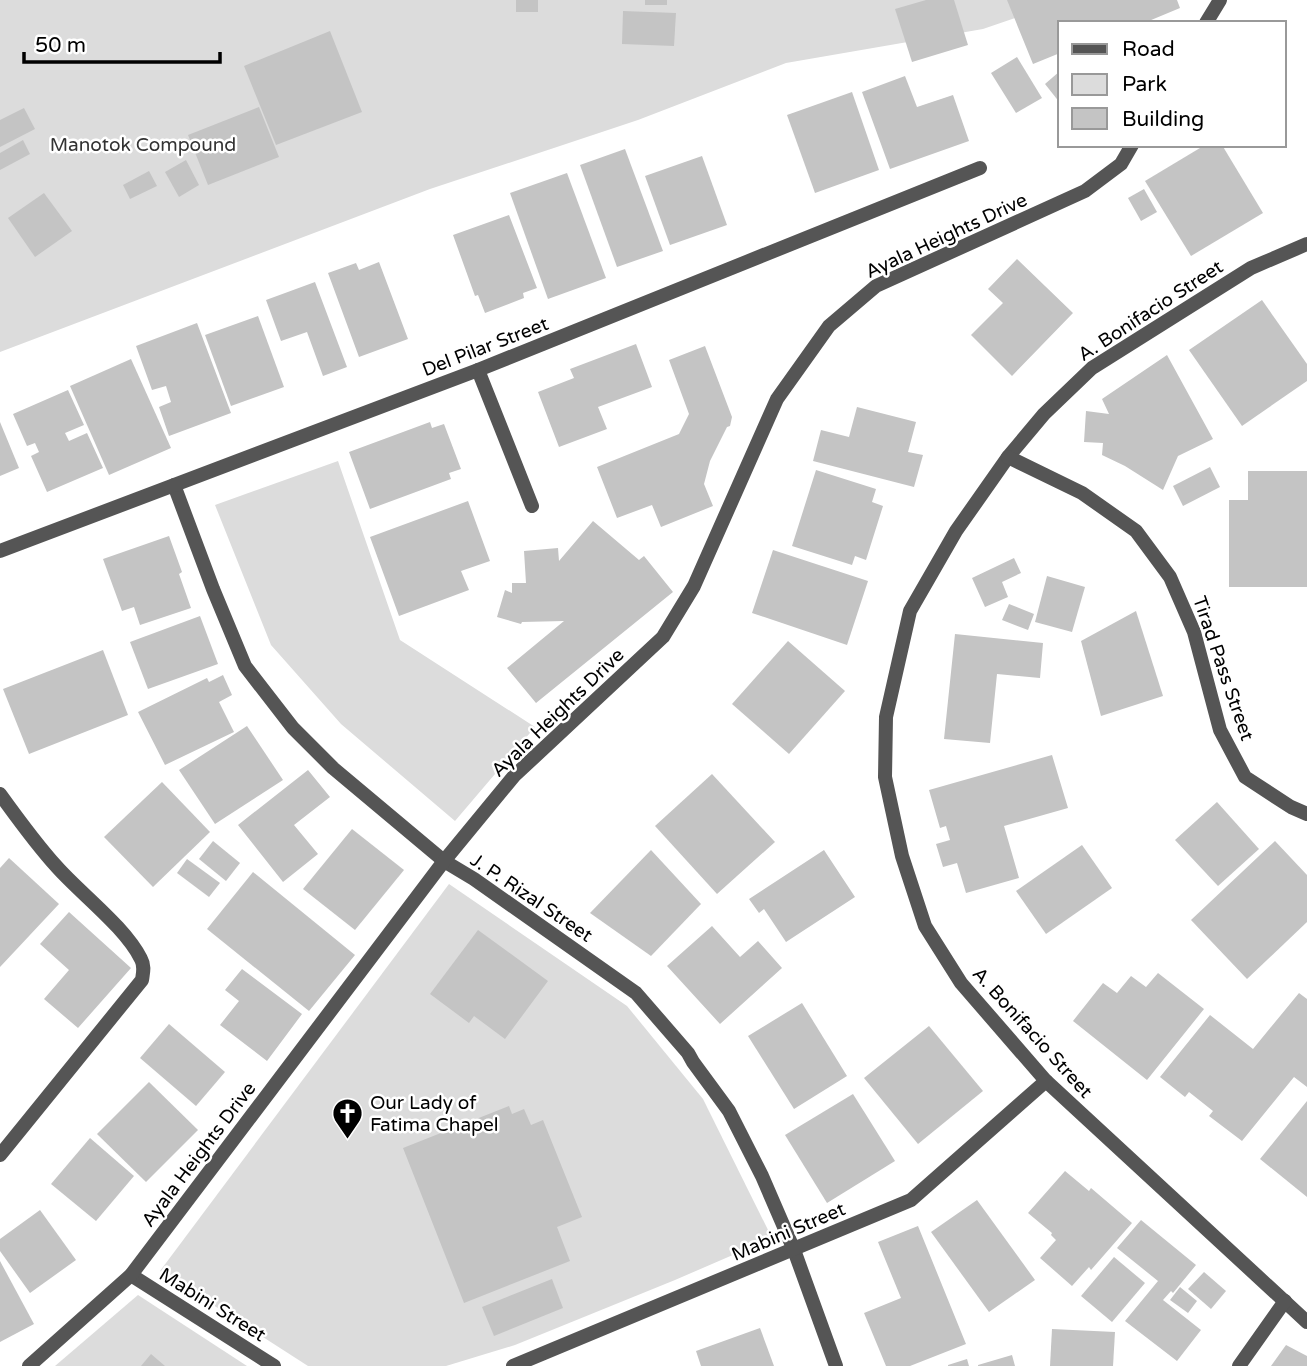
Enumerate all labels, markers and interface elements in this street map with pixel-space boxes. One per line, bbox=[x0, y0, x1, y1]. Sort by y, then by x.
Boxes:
scale bar bbox=[24, 21, 220, 65]
legend bbox=[1058, 21, 1286, 147]
text: 50 m bbox=[35, 33, 86, 58]
text: Road bbox=[1122, 37, 1175, 62]
text: Park bbox=[1122, 72, 1167, 97]
text: Building bbox=[1122, 107, 1204, 132]
park label: Manotok Compound bbox=[50, 134, 236, 156]
street label: Ayala Heights Drive bbox=[862, 189, 1031, 283]
street label: A. Bonifacio Street bbox=[1074, 256, 1227, 366]
street label: Del Pilar Street bbox=[419, 313, 552, 381]
street label: Tirad Pass Street bbox=[1188, 593, 1258, 744]
street label: Ayala Heights Drive bbox=[487, 644, 629, 782]
street label: J. P. Rizal Street bbox=[466, 849, 597, 947]
street label: A. Bonifacio Street bbox=[968, 963, 1097, 1103]
street label: Ayala Heights Drive bbox=[137, 1078, 260, 1231]
place label: Our Lady of Fatima Chapel bbox=[370, 1092, 499, 1136]
church icon: Our Lady of Fatima Chapel bbox=[330, 1096, 364, 1140]
street label: Mabini Street bbox=[728, 1198, 849, 1266]
street label: Mabini Street bbox=[155, 1263, 270, 1346]

